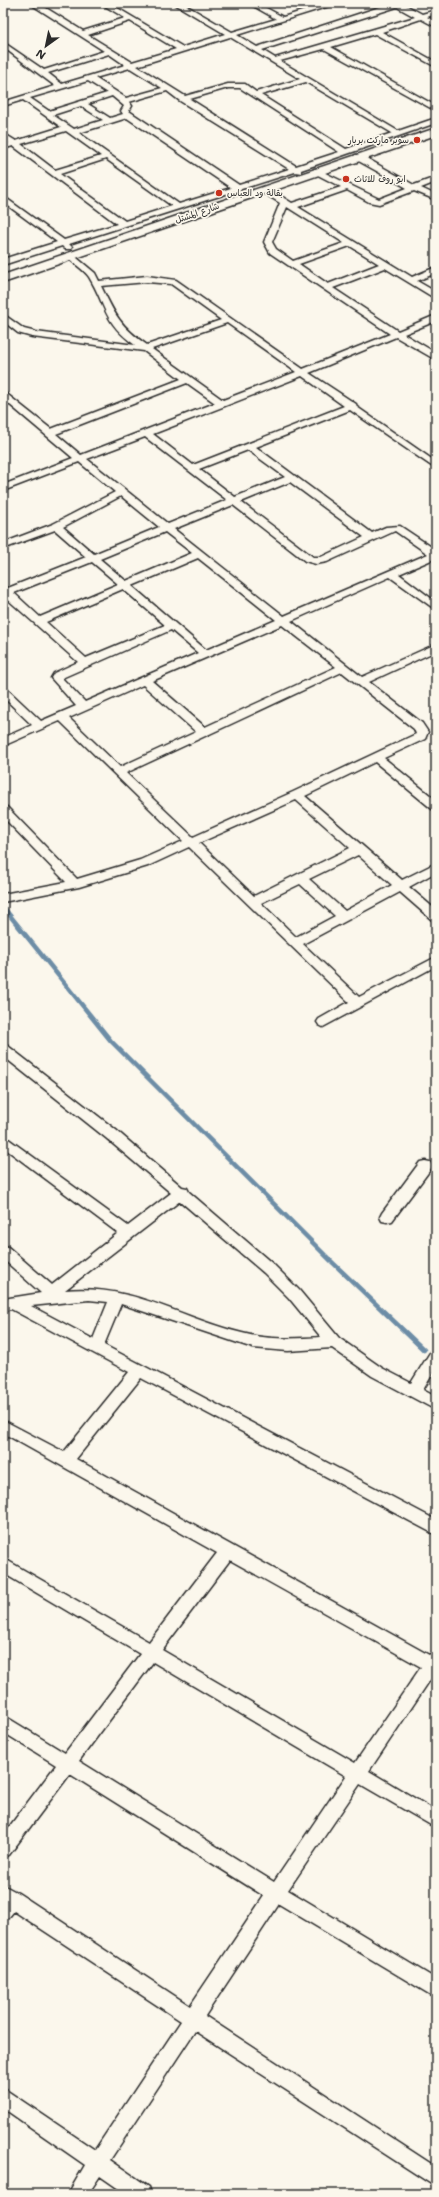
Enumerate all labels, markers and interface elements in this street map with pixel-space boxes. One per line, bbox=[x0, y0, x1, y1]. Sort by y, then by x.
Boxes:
north arrow bbox=[26, 26, 66, 66]
text: N bbox=[33, 45, 49, 63]
place label: سوبر ماركت بربار bbox=[347, 134, 409, 146]
marker: سوبر ماركت بربار bbox=[412, 135, 422, 145]
place label: ابو روف للاثاث bbox=[354, 173, 406, 185]
marker: ابو روف للاثاث bbox=[341, 174, 351, 184]
place label: بقالة ود العباس bbox=[227, 187, 283, 199]
marker: بقالة ود العباس bbox=[214, 188, 224, 198]
street label: شارع المشتل bbox=[173, 200, 221, 226]

